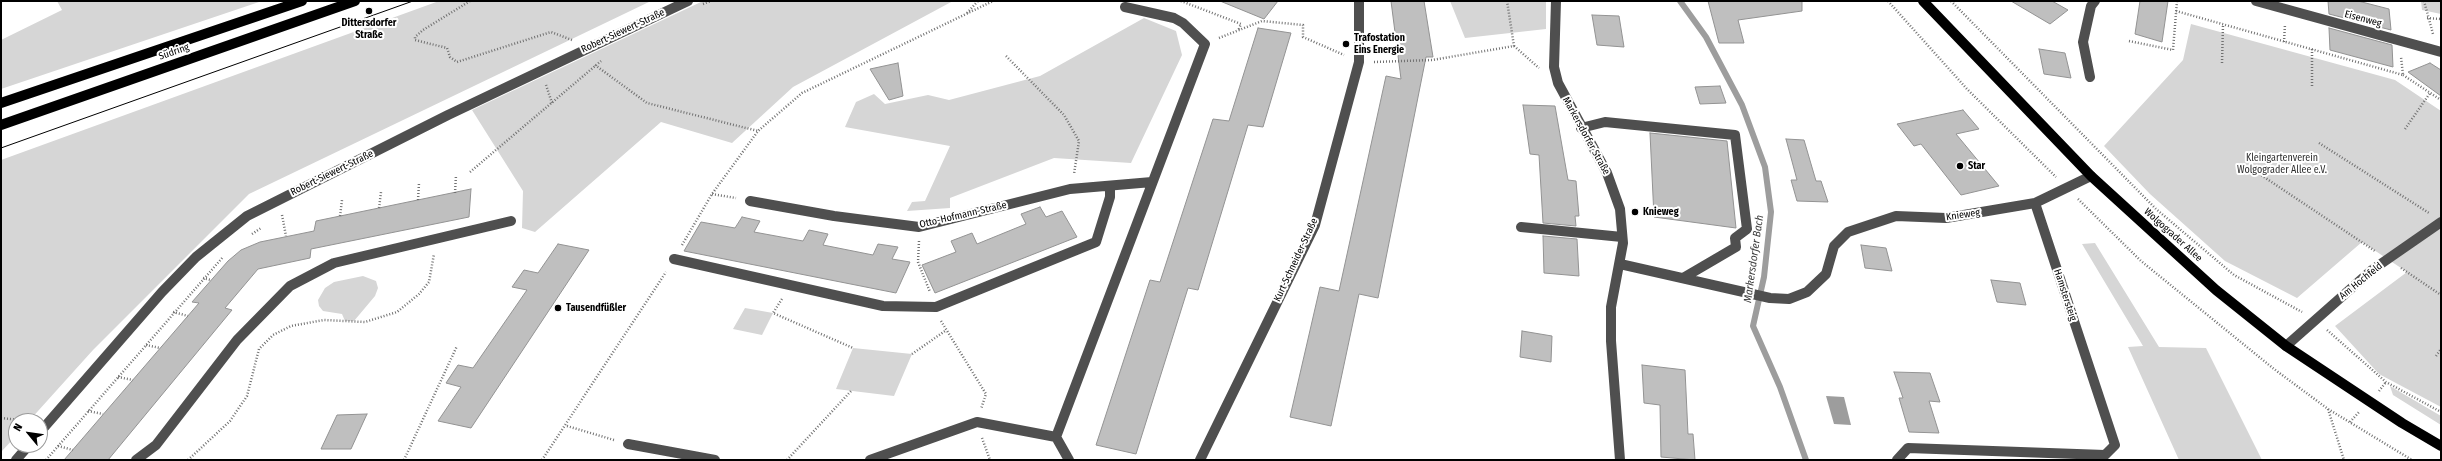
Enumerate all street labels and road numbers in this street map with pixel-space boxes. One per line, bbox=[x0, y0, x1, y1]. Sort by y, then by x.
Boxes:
street label: Robert-Siewert-Straße bbox=[579, 6, 667, 56]
street label: Eisenweg bbox=[2343, 8, 2383, 30]
street label: Südring bbox=[157, 41, 191, 63]
street label: Markersdorfer Straße bbox=[1560, 95, 1612, 177]
street label: Robert-Siewert-Straße bbox=[289, 148, 375, 198]
street label: Otto-Hofmann-Straße bbox=[918, 199, 1008, 231]
street label: Wolgograder Allee bbox=[2141, 206, 2205, 264]
street label: Knieweg bbox=[1945, 207, 1981, 223]
street label: Kurt-Schneider-Straße bbox=[1271, 216, 1321, 304]
street label: Am Hochfeld bbox=[2337, 260, 2385, 302]
street label: Hamstersteig bbox=[2051, 268, 2079, 322]

